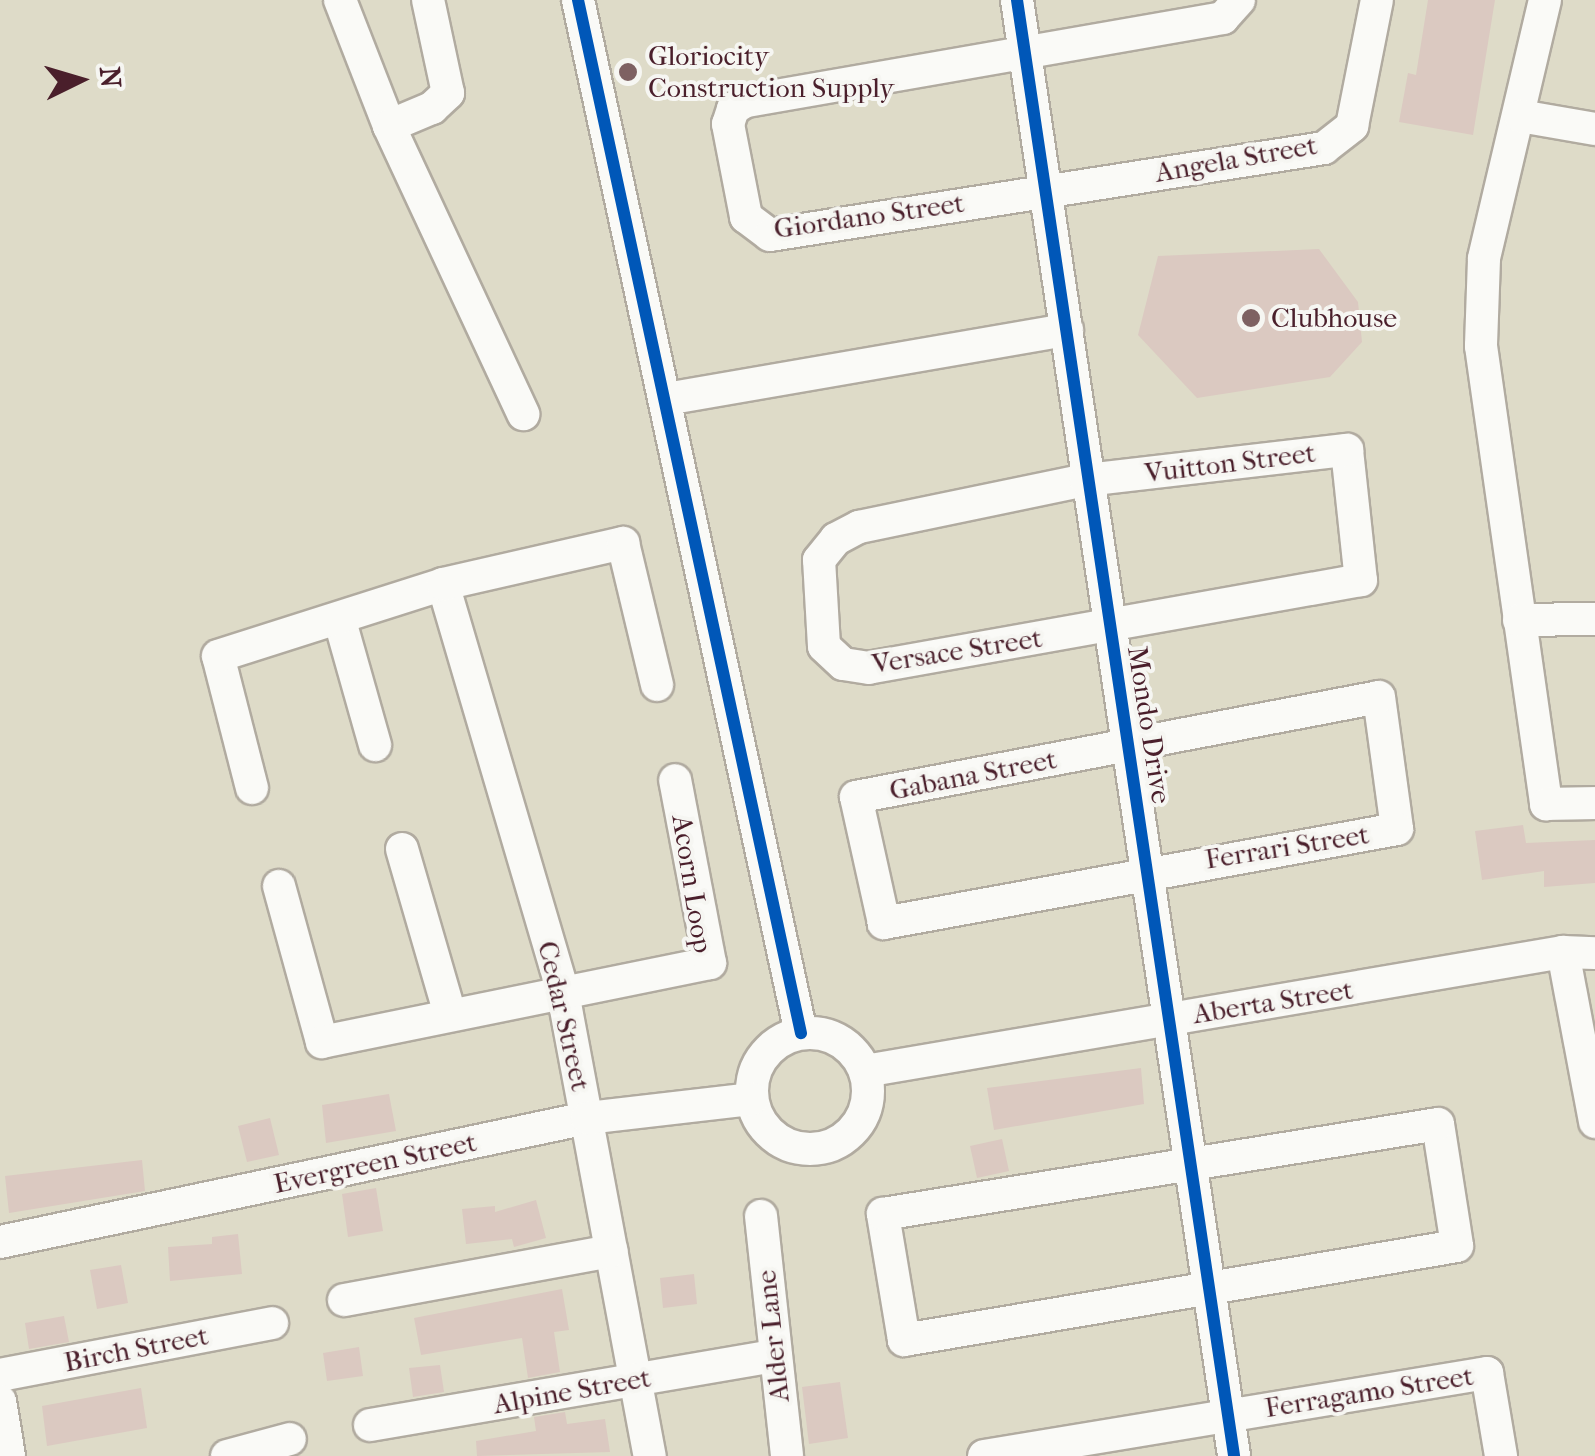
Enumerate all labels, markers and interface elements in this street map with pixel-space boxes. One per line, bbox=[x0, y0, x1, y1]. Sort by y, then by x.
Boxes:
north arrow bbox=[30, 30, 130, 130]
place label: Gloriocity Construction Supply bbox=[648, 39, 894, 105]
marker: Gloriocity Construction Supply bbox=[617, 61, 639, 83]
text: N bbox=[93, 65, 128, 89]
street label: Angela Street bbox=[1152, 128, 1320, 190]
street label: Giordano Street bbox=[772, 186, 966, 246]
place label: Clubhouse bbox=[1271, 301, 1397, 335]
marker: Clubhouse bbox=[1240, 307, 1262, 329]
street label: Vuitton Street bbox=[1143, 436, 1317, 490]
street label: Versace Street bbox=[870, 621, 1044, 681]
street label: Mondo Drive bbox=[1120, 644, 1178, 806]
street label: Gabana Street bbox=[887, 742, 1059, 808]
street label: Acorn Loop bbox=[665, 813, 719, 955]
street label: Ferrari Street bbox=[1203, 817, 1371, 877]
street label: Cedar Street bbox=[530, 938, 598, 1094]
street label: Aberta Street bbox=[1191, 973, 1355, 1031]
street label: Evergreen Street bbox=[271, 1125, 479, 1201]
street label: Alder Lane bbox=[749, 1268, 797, 1404]
street label: Birch Street bbox=[61, 1319, 211, 1379]
street label: Ferragamo Street bbox=[1262, 1359, 1476, 1425]
street label: Alpine Street bbox=[491, 1361, 653, 1421]

